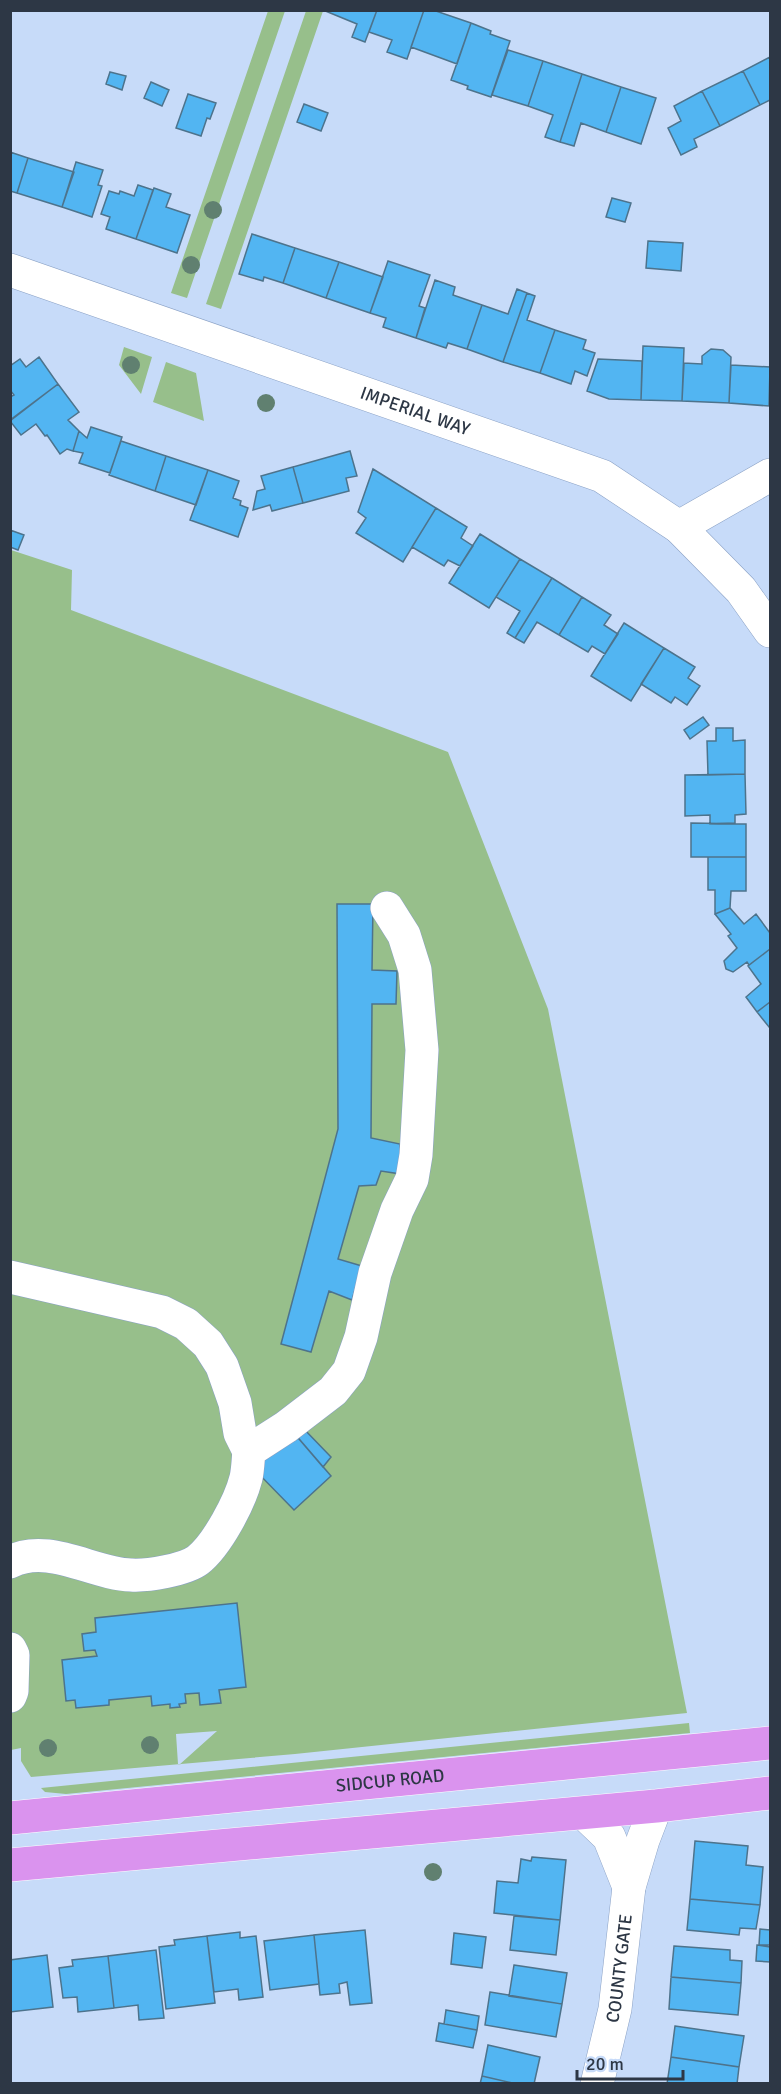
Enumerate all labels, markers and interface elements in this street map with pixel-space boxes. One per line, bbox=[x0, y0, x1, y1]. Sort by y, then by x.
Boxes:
street label: IMPERIAL WAY bbox=[357, 382, 473, 440]
street label: SIDCUP ROAD bbox=[335, 1764, 445, 1797]
street label: COUNTY GATE bbox=[601, 1913, 637, 2025]
scale bar bbox=[577, 2043, 684, 2081]
text: 20 m bbox=[586, 2053, 624, 2075]

